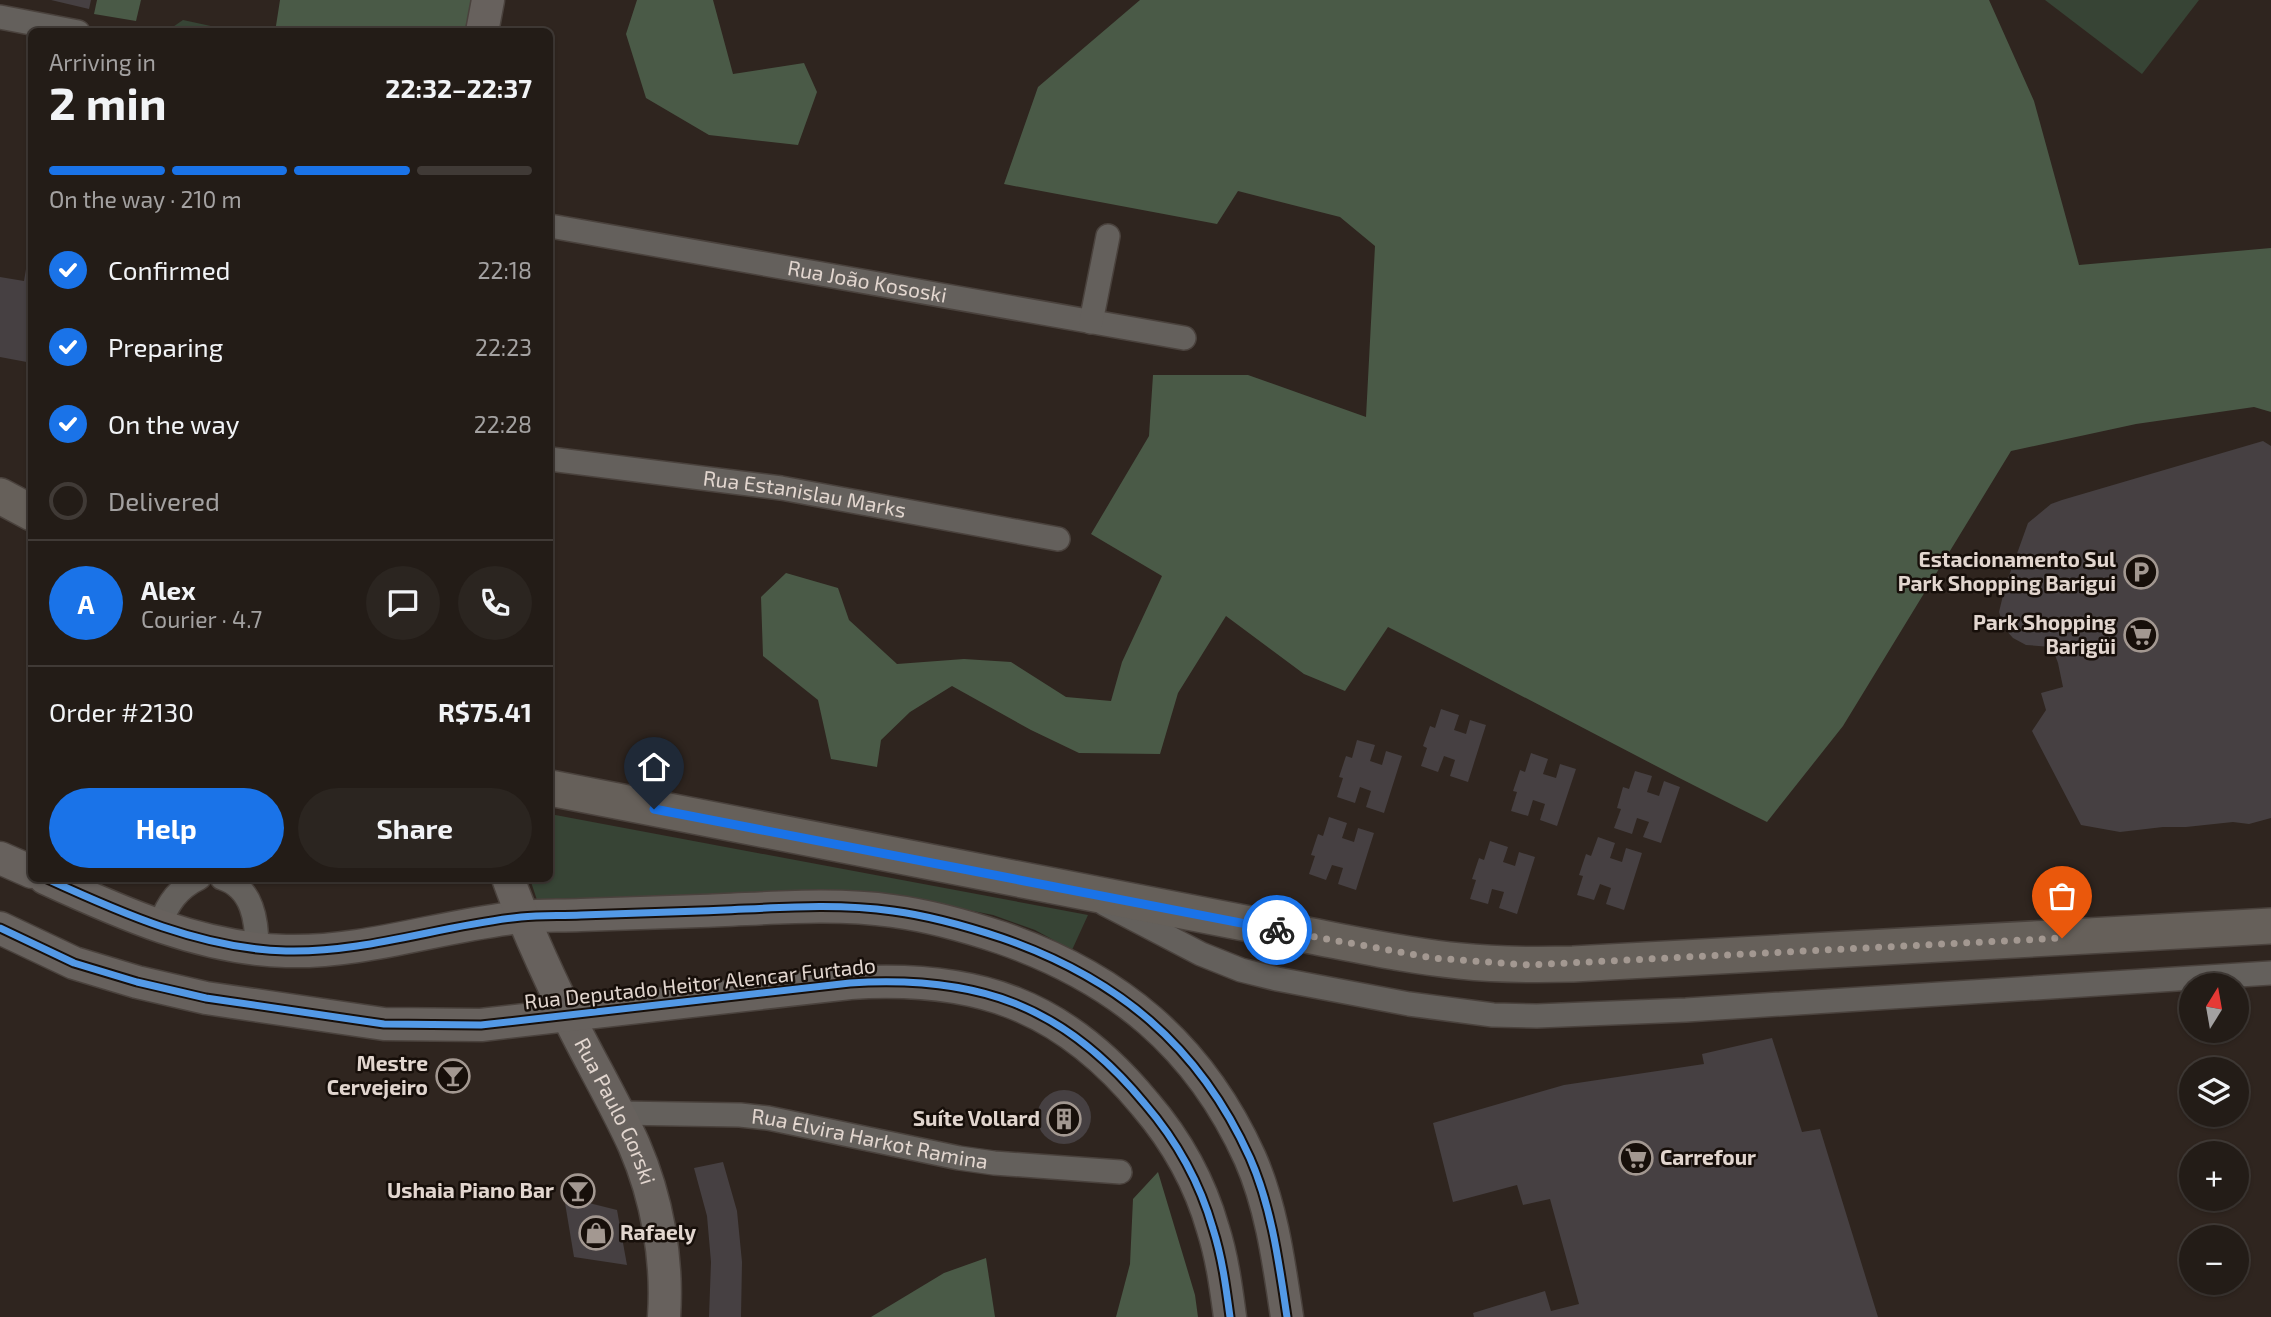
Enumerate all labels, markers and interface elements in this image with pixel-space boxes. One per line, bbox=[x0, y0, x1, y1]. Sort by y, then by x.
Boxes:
text: Arriving in bbox=[49, 48, 156, 76]
text: 22:32–22:37 bbox=[385, 72, 532, 103]
text: 2 min bbox=[49, 74, 167, 129]
text: On the way · 210 m bbox=[49, 185, 242, 213]
icon: check bbox=[49, 251, 87, 289]
text: Confirmed bbox=[108, 254, 231, 285]
street label: Rua João Kososki bbox=[786, 254, 949, 307]
text: 22:18 bbox=[478, 256, 532, 284]
icon: check bbox=[49, 328, 87, 366]
text: Preparing bbox=[108, 331, 223, 362]
text: 22:23 bbox=[475, 333, 532, 361]
icon: check bbox=[49, 405, 87, 443]
text: On the way bbox=[108, 408, 239, 439]
text: 22:28 bbox=[474, 410, 532, 438]
street label: Rua Estanislau Marks bbox=[702, 464, 908, 522]
text: Delivered bbox=[108, 485, 220, 516]
place label: Estacionamento Sul Park Shopping Barigui bbox=[1898, 546, 2116, 595]
parking icon: Estacionamento Sul Park Shopping Barigui bbox=[2122, 553, 2160, 591]
button: chat bbox=[366, 566, 440, 640]
button: phone bbox=[458, 566, 532, 640]
text: Alex bbox=[141, 574, 196, 605]
text: A bbox=[78, 588, 94, 619]
text: Courier · 4.7 bbox=[141, 605, 262, 633]
place label: Park Shopping Barigüi bbox=[1973, 609, 2116, 658]
supermarket icon: Park Shopping Barigüi bbox=[2122, 616, 2160, 654]
text: Order #2130 bbox=[49, 696, 194, 727]
text: R$75.41 bbox=[438, 696, 532, 727]
pin bbox=[624, 737, 684, 809]
icon: home bbox=[635, 748, 673, 786]
button: Help bbox=[49, 788, 284, 868]
button: Share bbox=[298, 788, 532, 868]
pin bbox=[2032, 866, 2092, 938]
icon: bag bbox=[2043, 877, 2081, 915]
courier bbox=[1242, 895, 1312, 965]
icon: bike bbox=[1258, 911, 1296, 949]
street label: Rua Deputado Heitor Alencar Furtado bbox=[523, 952, 877, 1013]
north arrow bbox=[2179, 973, 2249, 1043]
map controls bbox=[2179, 973, 2249, 1295]
street label: Rua Paulo Gorski bbox=[570, 1033, 662, 1187]
place label: Mestre Cervejeiro bbox=[327, 1050, 428, 1099]
bar icon: Mestre Cervejeiro bbox=[434, 1057, 472, 1095]
button: layers bbox=[2179, 1057, 2249, 1127]
building icon: Suíte Vollard bbox=[1045, 1100, 1083, 1138]
street label: Rua Elvira Harkot Ramina bbox=[750, 1102, 990, 1173]
place label: Suíte Vollard bbox=[913, 1105, 1040, 1130]
supermarket icon: Carrefour bbox=[1617, 1139, 1655, 1177]
button: + bbox=[2179, 1141, 2249, 1211]
place label: Carrefour bbox=[1660, 1144, 1756, 1169]
bar icon: Ushaia Piano Bar bbox=[559, 1172, 597, 1210]
place label: Ushaia Piano Bar bbox=[387, 1177, 554, 1202]
shop icon: Rafaely bbox=[577, 1214, 615, 1252]
place label: Rafaely bbox=[620, 1219, 696, 1245]
button: − bbox=[2179, 1225, 2249, 1295]

